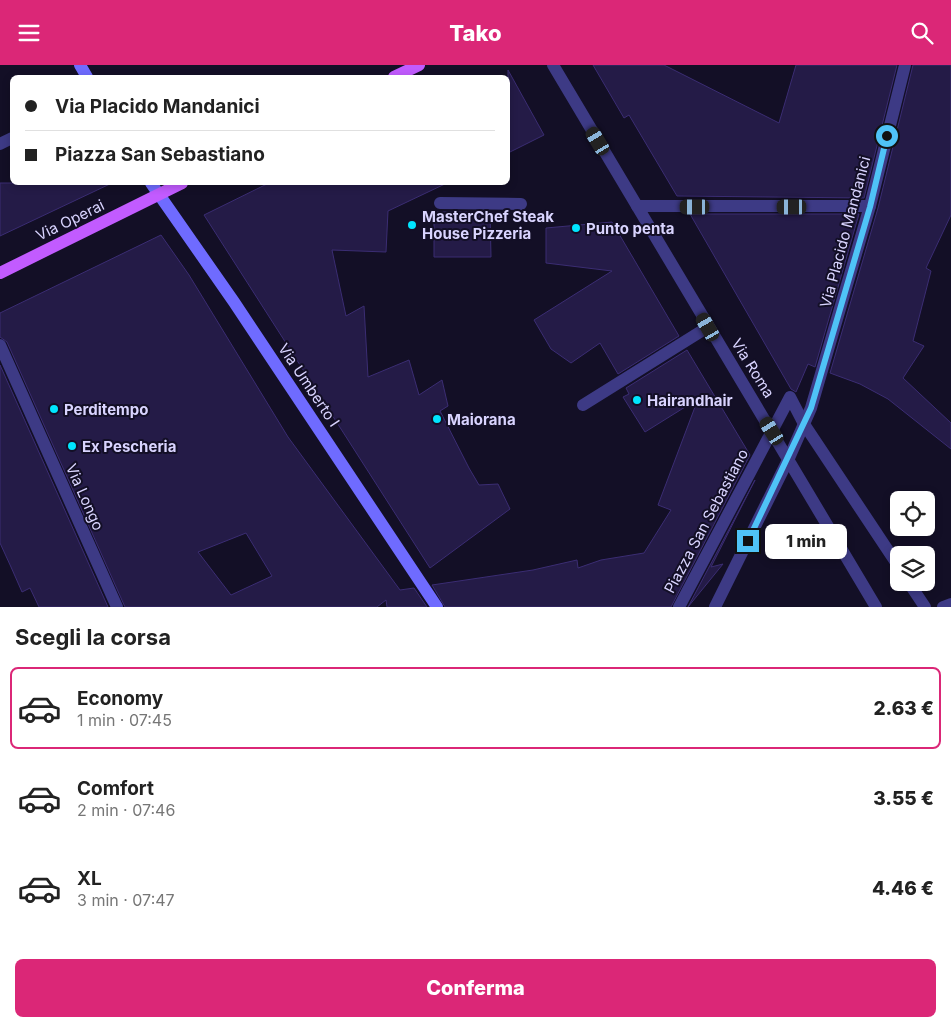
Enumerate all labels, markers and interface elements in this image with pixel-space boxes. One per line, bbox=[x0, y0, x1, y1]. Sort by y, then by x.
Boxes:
icon: menu bbox=[15, 19, 43, 47]
icon: search bbox=[908, 19, 936, 47]
text: Tako bbox=[449, 20, 502, 46]
text: Via Placido Mandanici bbox=[55, 95, 260, 118]
car bbox=[583, 124, 612, 158]
route start bbox=[876, 125, 898, 147]
text: Piazza San Sebastiano bbox=[55, 143, 265, 166]
street label: Via Placido Mandanici bbox=[816, 154, 874, 310]
street label: Via Operai bbox=[33, 195, 107, 245]
car bbox=[680, 200, 710, 215]
car bbox=[777, 200, 807, 215]
place label: MasterChef Steak House Pizzeria bbox=[422, 207, 554, 243]
marker: MasterChef Steak House Pizzeria bbox=[406, 219, 418, 231]
place label: Punto penta bbox=[586, 219, 675, 238]
marker: Punto penta bbox=[570, 222, 582, 234]
car bbox=[694, 310, 721, 344]
street label: Via Roma bbox=[727, 335, 779, 401]
street label: Via Umberto I bbox=[274, 340, 344, 430]
place label: Hairandhair bbox=[647, 391, 733, 410]
marker: Hairandhair bbox=[631, 394, 643, 406]
place label: Perditempo bbox=[64, 400, 148, 419]
marker: Perditempo bbox=[48, 403, 60, 415]
place label: Maiorana bbox=[447, 410, 516, 429]
marker: Maiorana bbox=[431, 413, 443, 425]
car bbox=[757, 414, 786, 448]
place label: Ex Pescheria bbox=[82, 437, 176, 456]
marker: Ex Pescheria bbox=[66, 440, 78, 452]
street label: Piazza San Sebastiano bbox=[660, 446, 752, 596]
street label: Via Longo bbox=[62, 461, 108, 533]
map controls bbox=[890, 491, 935, 591]
button: locate bbox=[890, 491, 935, 536]
callout: 1 min bbox=[766, 523, 848, 559]
route end bbox=[737, 530, 759, 552]
text: 1 min bbox=[786, 531, 826, 551]
button: layers bbox=[890, 546, 935, 591]
text: Scegli la corsa bbox=[15, 624, 171, 650]
icon: car bbox=[17, 686, 62, 731]
text: Economy bbox=[77, 687, 163, 710]
text: 2.63 € bbox=[873, 697, 934, 720]
text: 1 min · 07:45 bbox=[77, 710, 172, 730]
icon: car bbox=[17, 776, 62, 821]
text: Comfort bbox=[77, 777, 154, 800]
text: 3.55 € bbox=[873, 787, 934, 810]
text: 2 min · 07:46 bbox=[77, 800, 175, 820]
icon: car bbox=[17, 866, 62, 911]
text: XL bbox=[77, 867, 102, 890]
text: 4.46 € bbox=[872, 877, 934, 900]
text: 3 min · 07:47 bbox=[77, 890, 175, 910]
button: Conferma bbox=[15, 959, 936, 1017]

